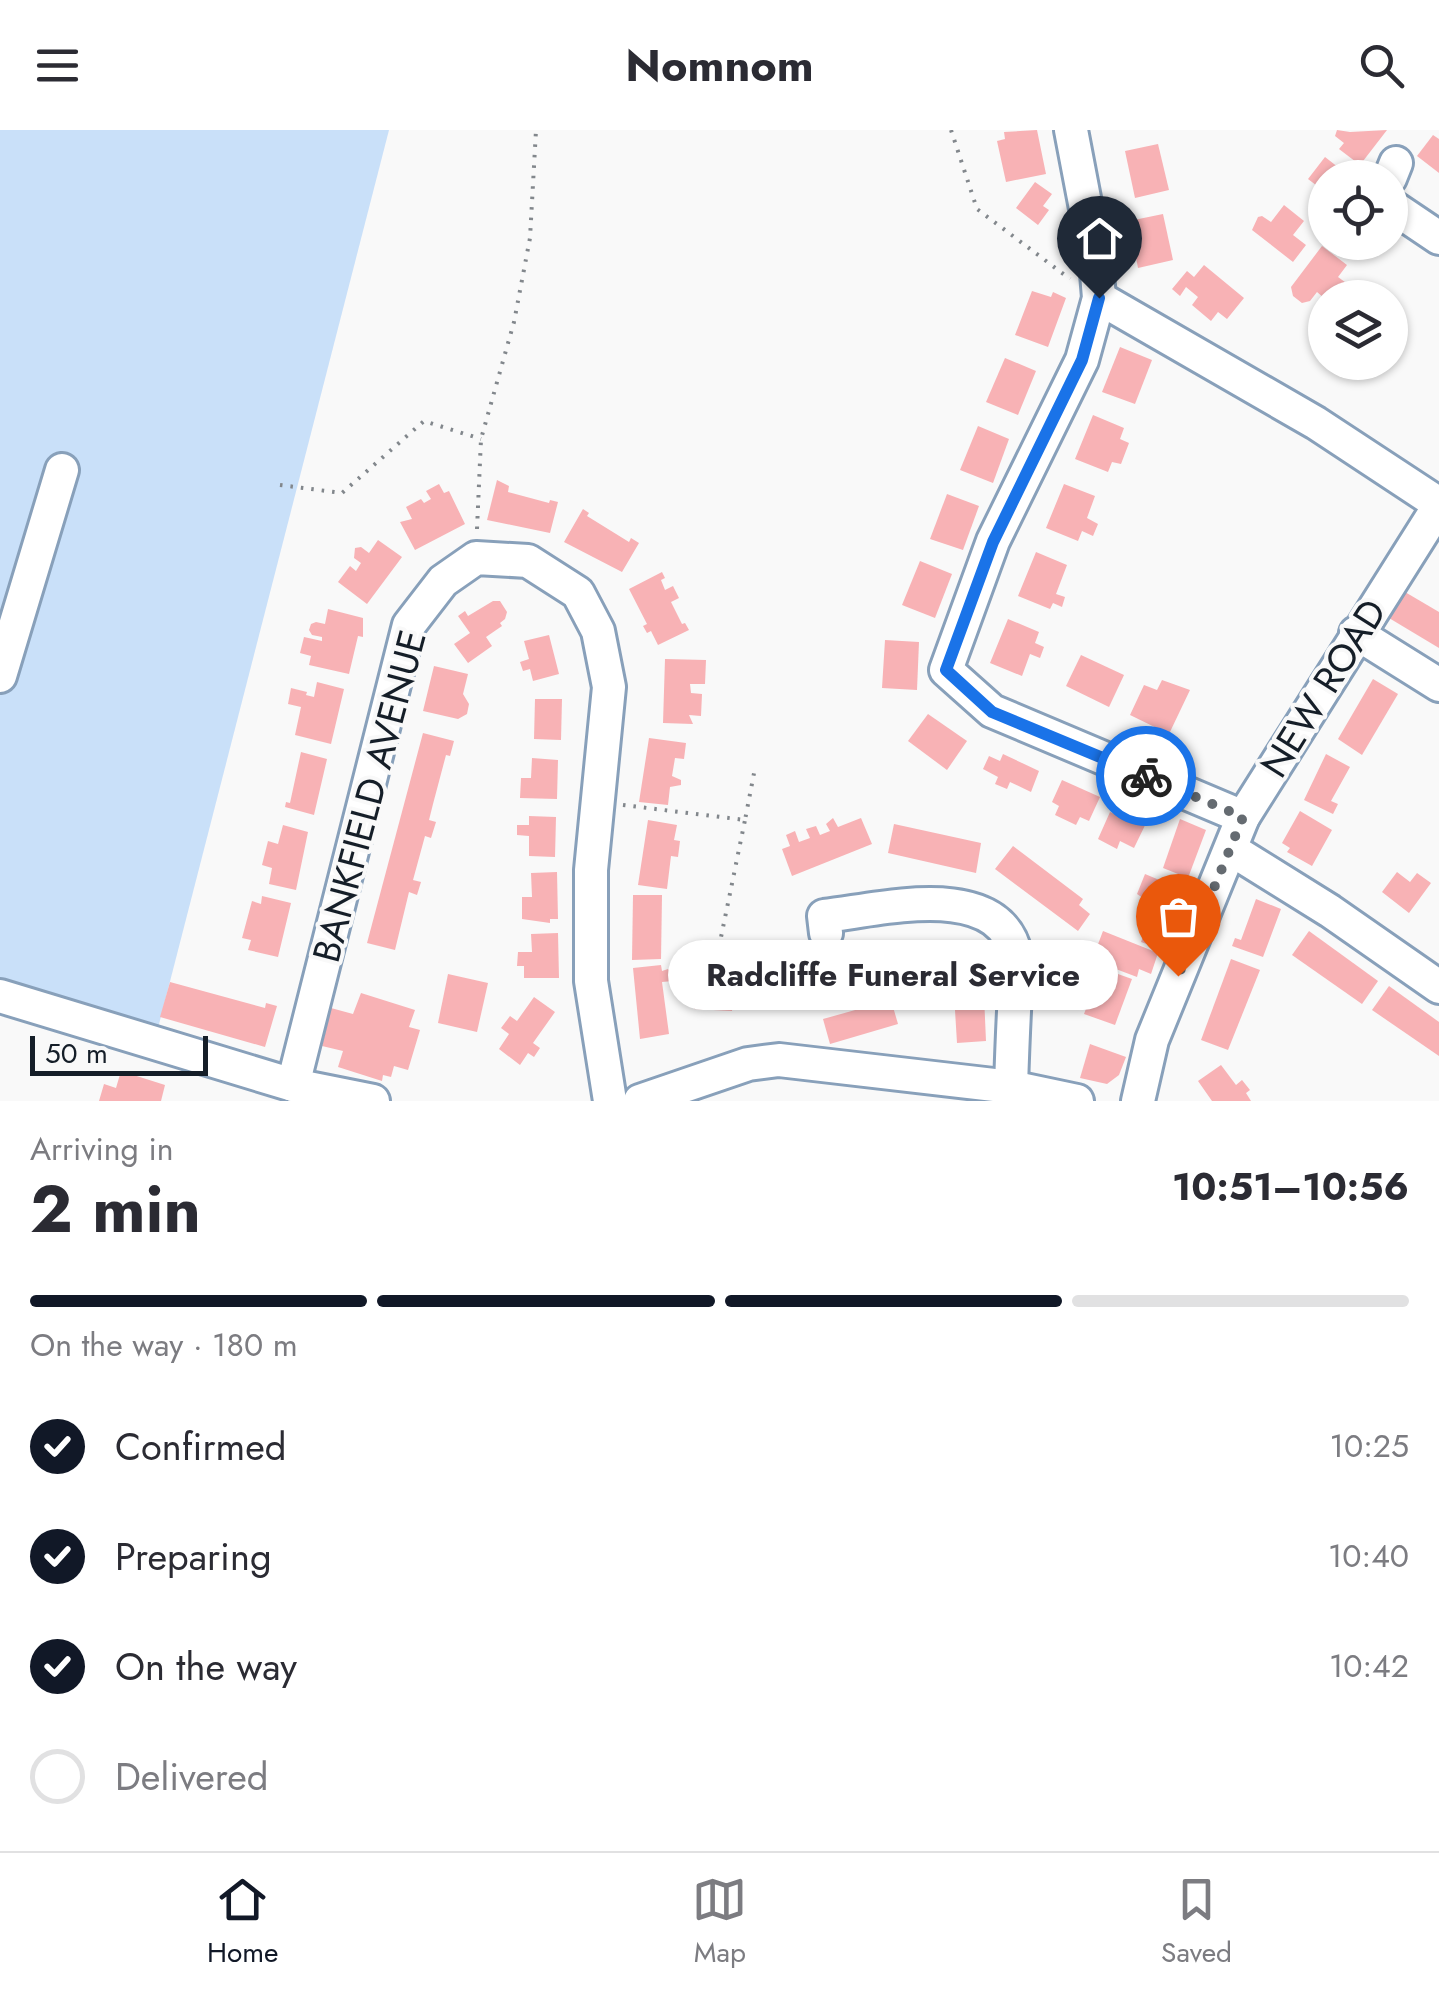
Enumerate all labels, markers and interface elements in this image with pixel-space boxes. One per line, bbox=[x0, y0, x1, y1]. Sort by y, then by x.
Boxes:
text: Nomnom bbox=[625, 33, 814, 98]
icon: menu bbox=[30, 38, 85, 93]
icon: search bbox=[1354, 38, 1409, 93]
map controls bbox=[1308, 160, 1408, 380]
button: locate bbox=[1308, 160, 1408, 260]
pin bbox=[1057, 196, 1142, 299]
icon: home bbox=[1072, 211, 1127, 266]
button: layers bbox=[1308, 280, 1408, 380]
street label: NEW ROAD bbox=[1247, 588, 1399, 788]
street label: BANKFIELD AVENUE bbox=[298, 624, 440, 968]
courier bbox=[1096, 726, 1196, 826]
icon: bike bbox=[1119, 749, 1174, 804]
pin bbox=[1136, 874, 1221, 977]
icon: bag bbox=[1151, 889, 1206, 944]
callout: Radcliffe Funeral Service bbox=[668, 941, 1118, 1011]
text: Radcliffe Funeral Service bbox=[706, 952, 1080, 998]
scale bar bbox=[30, 1031, 208, 1076]
text: 50 m bbox=[45, 1033, 108, 1074]
text: Arriving in bbox=[30, 1126, 174, 1172]
text: 10:51–10:56 bbox=[1172, 1159, 1409, 1214]
text: 2 min bbox=[30, 1162, 201, 1256]
text: On the way · 180 m bbox=[30, 1322, 298, 1368]
icon: check bbox=[30, 1419, 85, 1474]
text: Confirmed bbox=[115, 1419, 286, 1474]
text: 10:25 bbox=[1330, 1423, 1409, 1469]
icon: check bbox=[30, 1529, 85, 1584]
text: Preparing bbox=[115, 1529, 272, 1584]
text: 10:40 bbox=[1328, 1533, 1409, 1579]
icon: check bbox=[30, 1639, 85, 1694]
text: On the way bbox=[115, 1639, 297, 1694]
text: 10:42 bbox=[1329, 1643, 1409, 1689]
text: Delivered bbox=[115, 1749, 268, 1804]
tab: Home bbox=[207, 1872, 278, 1973]
tab: Map bbox=[692, 1872, 747, 1973]
tab: Saved bbox=[1161, 1872, 1232, 1973]

